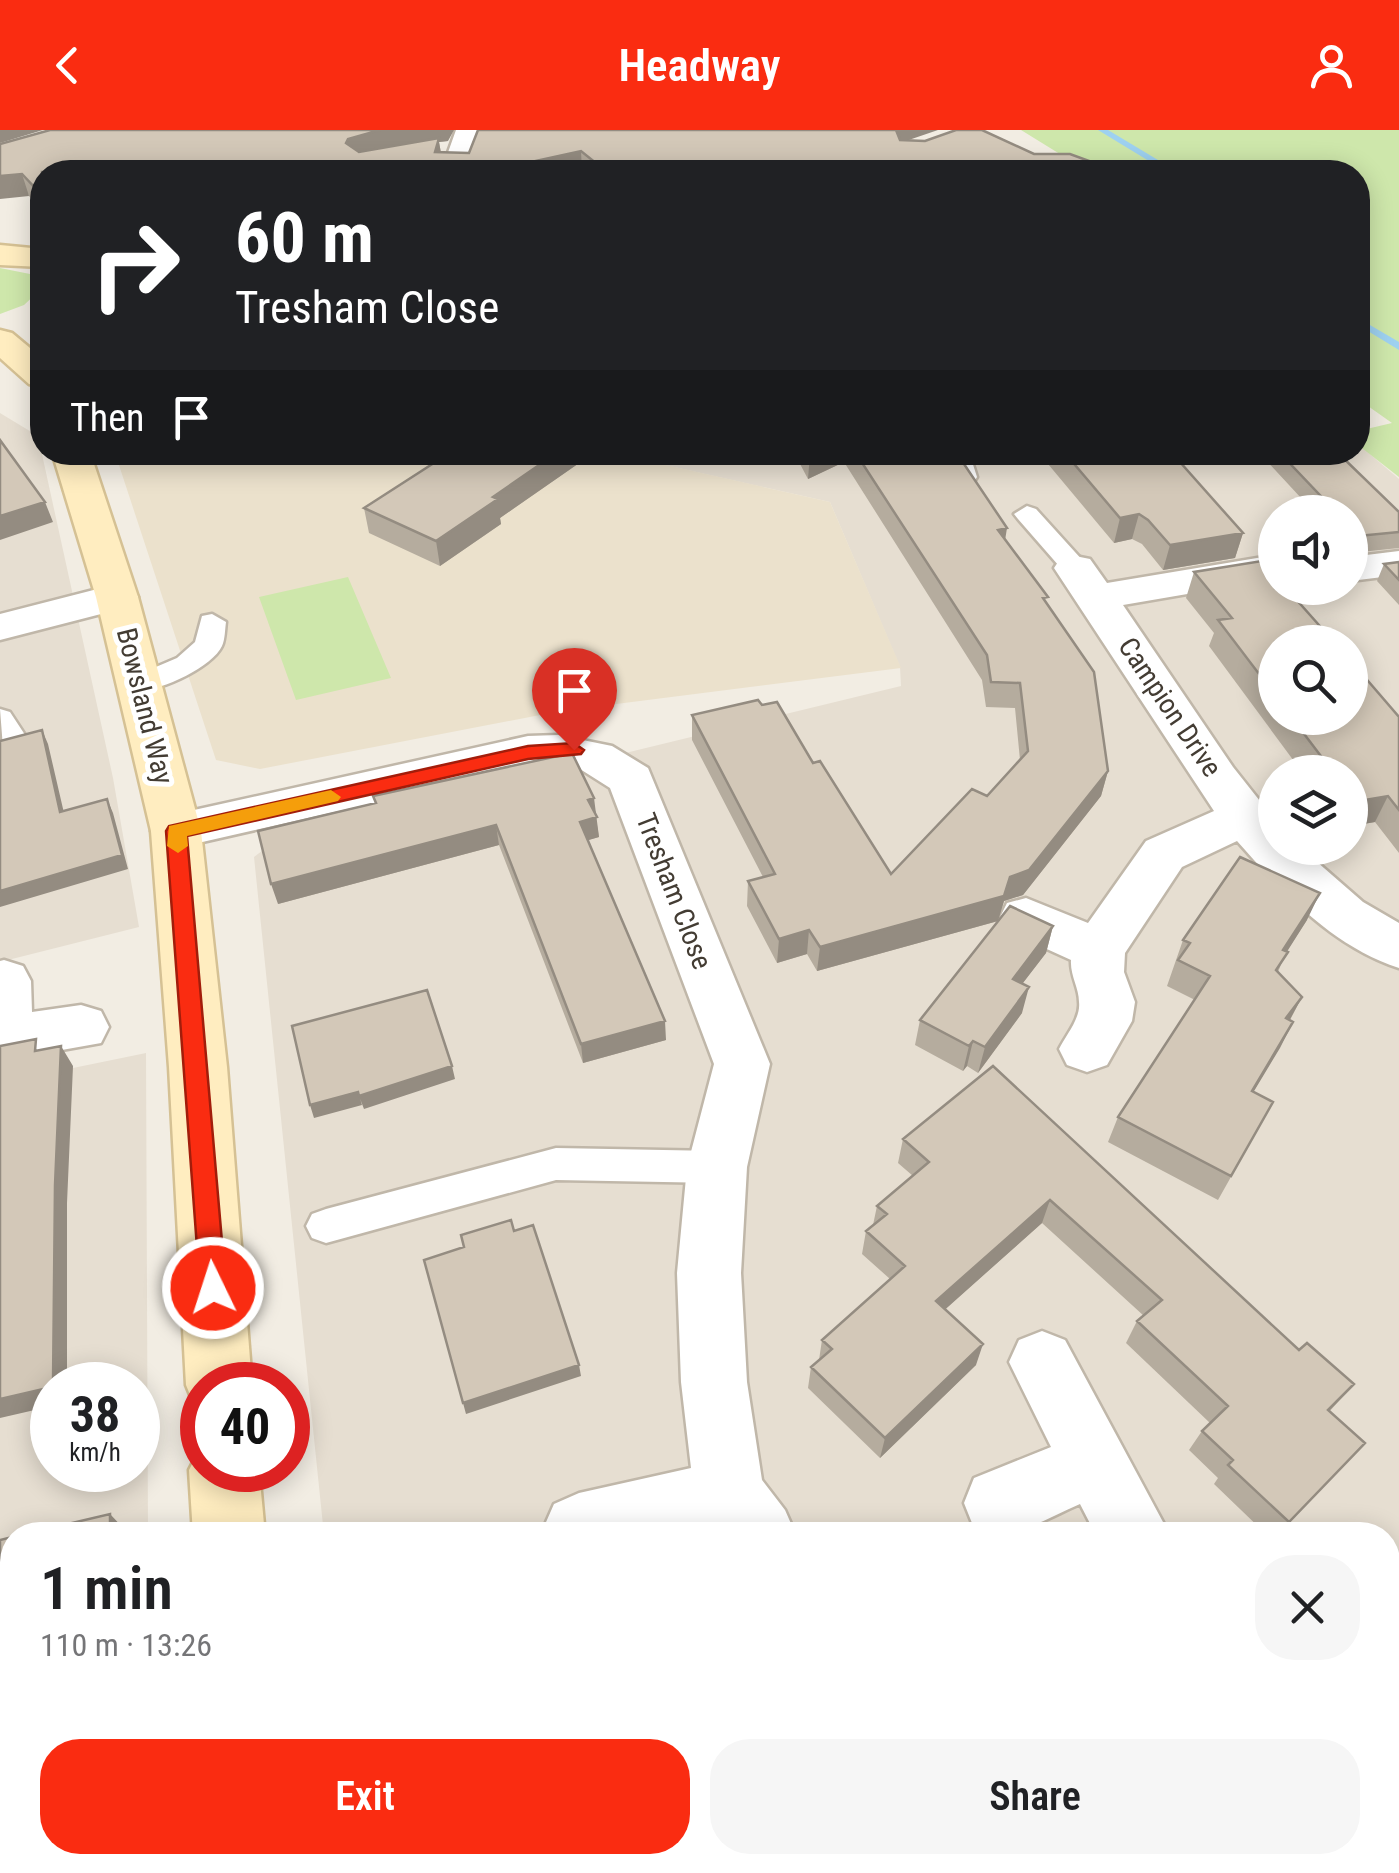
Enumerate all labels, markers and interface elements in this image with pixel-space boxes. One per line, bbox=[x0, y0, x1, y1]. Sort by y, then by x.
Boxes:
icon: back bbox=[40, 38, 95, 93]
icon: person bbox=[1304, 38, 1359, 93]
text: Headway bbox=[618, 39, 781, 92]
text: 60 m bbox=[235, 197, 374, 279]
icon: right bbox=[70, 200, 200, 330]
text: Tresham Close bbox=[235, 281, 499, 334]
icon: arrive bbox=[164, 390, 219, 445]
text: Then bbox=[70, 396, 144, 440]
map controls bbox=[1258, 495, 1368, 865]
button: sound bbox=[1258, 495, 1368, 605]
street label: Bowsland Way bbox=[110, 624, 180, 788]
button: search bbox=[1258, 625, 1368, 735]
street label: Campion Drive bbox=[1111, 631, 1229, 783]
pin bbox=[532, 648, 617, 751]
icon: arrive bbox=[547, 663, 602, 718]
button: layers bbox=[1258, 755, 1368, 865]
street label: Tresham Close bbox=[629, 808, 719, 974]
position arrow bbox=[161, 1236, 265, 1340]
speed limit sign: 40 bbox=[180, 1362, 310, 1492]
text: 38 bbox=[70, 1386, 120, 1444]
text: km/h bbox=[69, 1438, 121, 1467]
text: 1 min bbox=[40, 1553, 173, 1624]
button: close bbox=[1255, 1555, 1360, 1660]
text: 110 m · 13:26 bbox=[40, 1626, 212, 1664]
button: Exit bbox=[40, 1739, 690, 1854]
button: Share bbox=[710, 1739, 1360, 1854]

